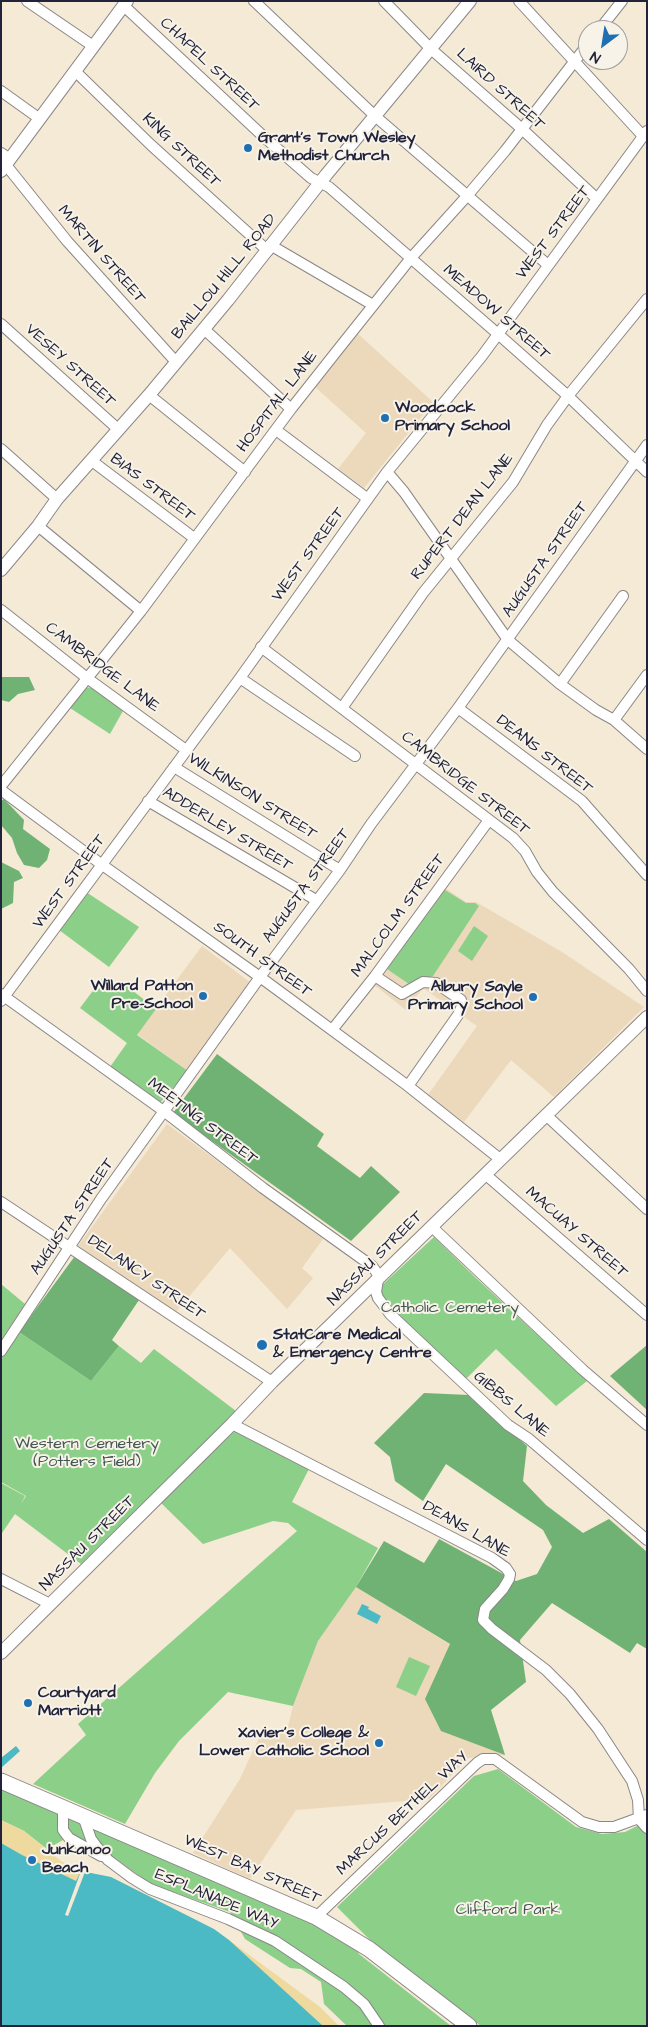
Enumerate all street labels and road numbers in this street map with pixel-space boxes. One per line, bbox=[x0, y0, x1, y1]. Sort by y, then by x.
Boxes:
street label: CHAPEL STREET bbox=[155, 14, 263, 116]
street label: LAIRD STREET bbox=[452, 45, 548, 135]
street label: KING STREET bbox=[138, 110, 224, 192]
street label: WEST STREET bbox=[513, 183, 595, 283]
street label: MARTIN STREET bbox=[53, 202, 149, 308]
street label: BAILLOU HILL ROAD bbox=[169, 210, 281, 344]
street label: MEADOW STREET bbox=[438, 261, 554, 365]
street label: VESEY STREET bbox=[21, 320, 119, 412]
street label: HOSPITAL LANE bbox=[234, 348, 322, 456]
street label: BIAS STREET bbox=[106, 450, 198, 526]
street label: RUPERT DEAN LANE bbox=[408, 450, 518, 584]
street label: AUGUSTA STREET bbox=[499, 498, 593, 622]
street label: WEST STREET bbox=[268, 504, 350, 606]
street label: CAMBRIDGE LANE bbox=[41, 619, 163, 717]
street label: DEANS STREET bbox=[492, 711, 596, 799]
street label: CAMBRIDGE STREET bbox=[397, 728, 533, 840]
street label: WILKINSON STREET bbox=[184, 749, 320, 845]
street label: ADDERLEY STREET bbox=[159, 784, 295, 876]
street label: AUGUSTA STREET bbox=[259, 825, 355, 947]
street label: WEST STREET bbox=[29, 831, 111, 933]
street label: MALCOLM STREET bbox=[348, 851, 450, 981]
street label: SOUTH STREET bbox=[209, 918, 315, 1002]
street label: MEETING STREET bbox=[143, 1074, 261, 1170]
street label: AUGUSTA STREET bbox=[27, 1155, 119, 1279]
street label: MACUAY STREET bbox=[521, 1183, 631, 1283]
street label: NASSAU STREET bbox=[324, 1207, 428, 1311]
street label: DELANCY STREET bbox=[83, 1231, 209, 1325]
street label: GIBBS LANE bbox=[469, 1368, 553, 1442]
street label: NASSAU STREET bbox=[36, 1492, 140, 1596]
street label: DEANS LANE bbox=[419, 1497, 513, 1563]
street label: MARCUS BETHEL WAY bbox=[333, 1748, 473, 1880]
street label: WEST BAY STREET bbox=[180, 1831, 324, 1909]
street label: ESPLANADE WAY bbox=[152, 1865, 280, 1935]

